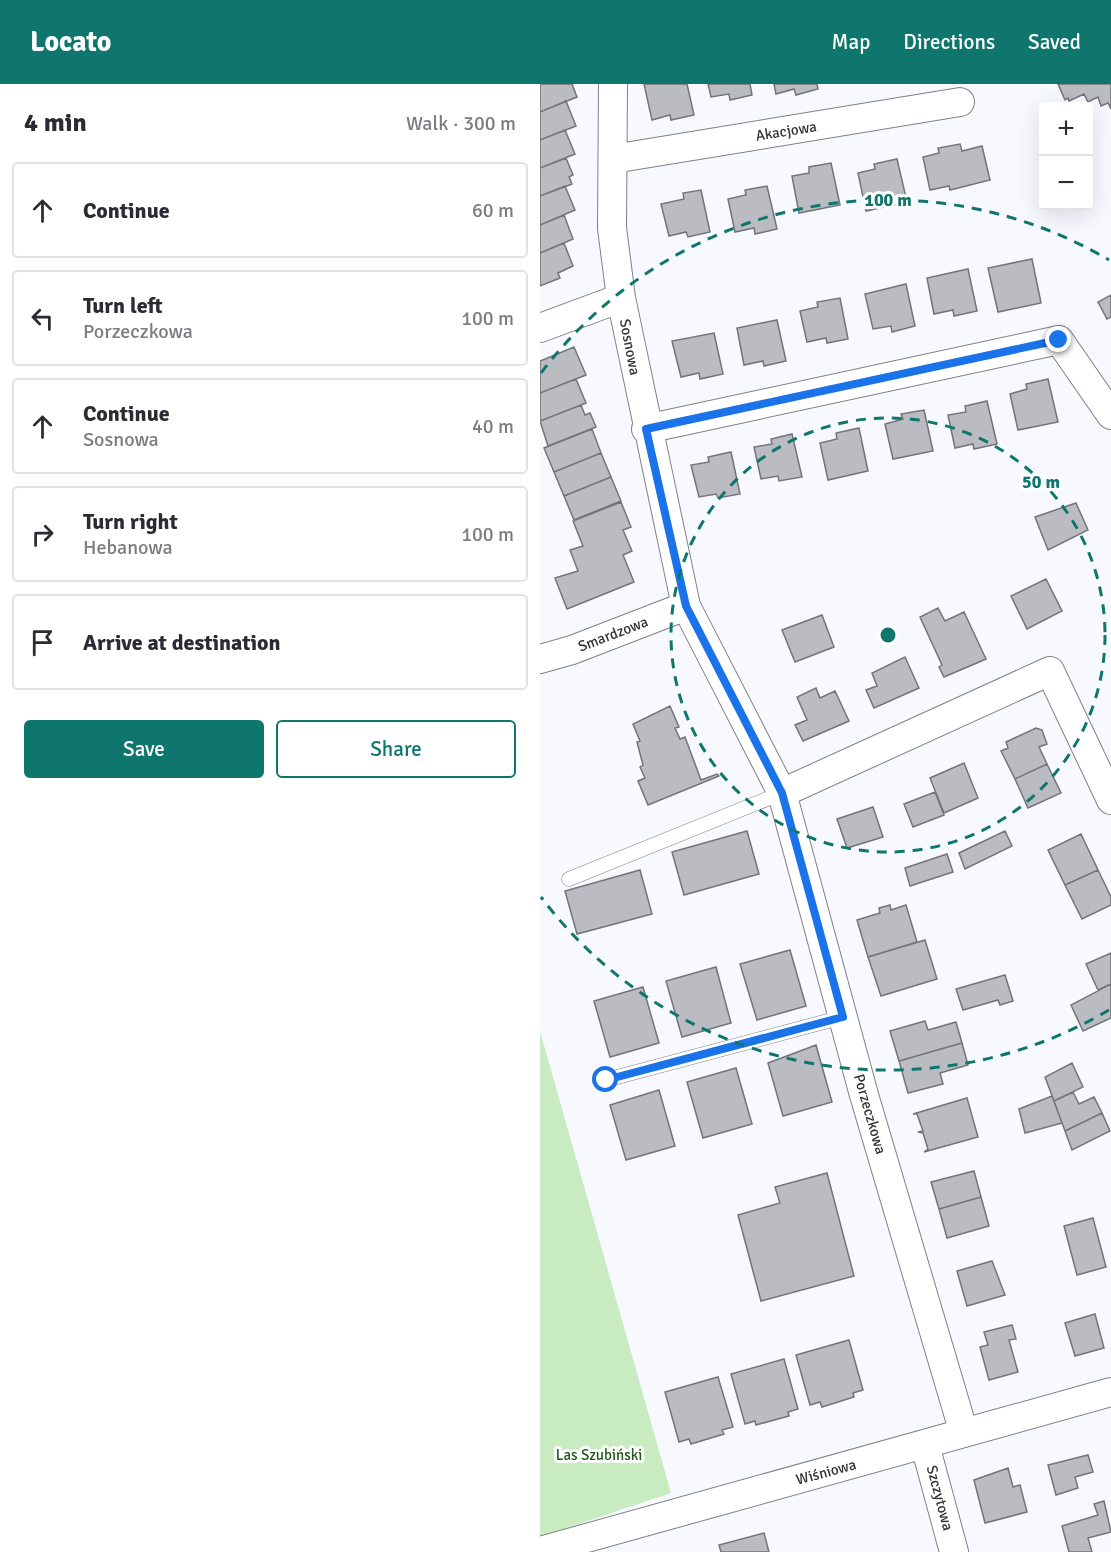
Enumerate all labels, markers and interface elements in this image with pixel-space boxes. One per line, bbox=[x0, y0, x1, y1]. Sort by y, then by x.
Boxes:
text: Locato bbox=[30, 25, 111, 59]
text: Map bbox=[832, 29, 870, 55]
text: Directions bbox=[903, 29, 995, 55]
text: Saved bbox=[1028, 29, 1081, 55]
map controls bbox=[1039, 102, 1093, 210]
button: + bbox=[1039, 102, 1093, 156]
text: 4 min bbox=[24, 107, 87, 139]
text: Walk · 300 m bbox=[406, 111, 516, 136]
street label: Akacjowa bbox=[754, 117, 818, 145]
button: − bbox=[1039, 156, 1093, 210]
text: 100 m bbox=[864, 189, 912, 211]
icon: ahead bbox=[26, 194, 59, 227]
text: Continue bbox=[83, 197, 170, 224]
text: 60 m bbox=[472, 198, 514, 223]
text: Turn left bbox=[83, 292, 163, 319]
icon: left bbox=[26, 302, 59, 335]
text: 100 m bbox=[461, 306, 514, 331]
street label: Sosnowa bbox=[616, 317, 644, 377]
text: Porzeczkowa bbox=[83, 319, 193, 344]
route end bbox=[1045, 326, 1071, 352]
text: Continue bbox=[83, 400, 170, 427]
icon: ahead bbox=[26, 410, 59, 443]
text: 40 m bbox=[472, 414, 514, 439]
text: Sosnowa bbox=[83, 427, 159, 452]
text: 50 m bbox=[1022, 471, 1060, 493]
text: Turn right bbox=[83, 508, 178, 535]
icon: right bbox=[26, 518, 59, 551]
text: 100 m bbox=[461, 522, 514, 547]
text: Hebanowa bbox=[83, 535, 173, 560]
street label: Smardzowa bbox=[575, 612, 651, 656]
centre of rings bbox=[878, 625, 898, 645]
icon: arrive bbox=[26, 626, 59, 659]
text: Arrive at destination bbox=[83, 629, 280, 656]
button: Save bbox=[24, 720, 264, 778]
button: Share bbox=[276, 720, 516, 778]
route start bbox=[592, 1066, 618, 1092]
street label: Porzeczkowa bbox=[850, 1072, 890, 1156]
park label: Las Szubiński bbox=[556, 1446, 642, 1464]
street label: Wiśniowa bbox=[794, 1455, 858, 1489]
street label: Szczytowa bbox=[923, 1463, 957, 1533]

